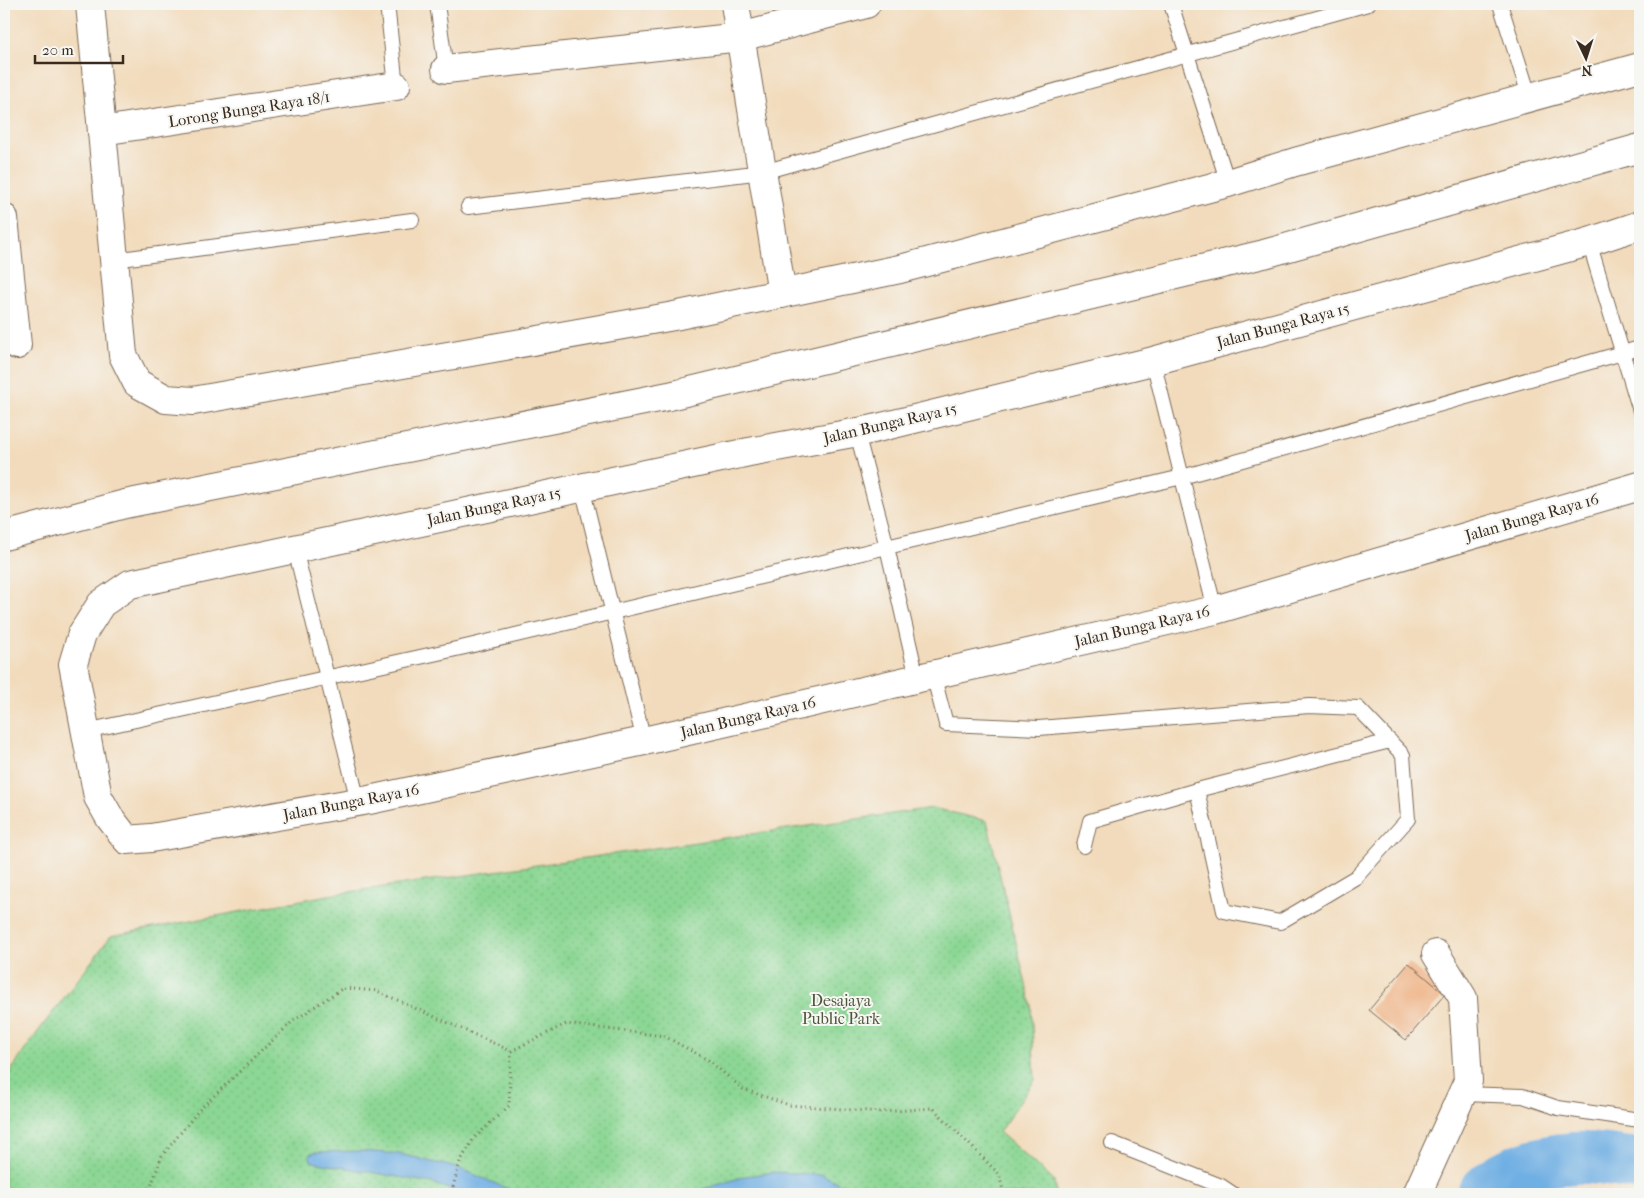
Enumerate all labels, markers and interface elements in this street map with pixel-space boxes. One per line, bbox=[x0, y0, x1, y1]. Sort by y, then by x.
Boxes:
scale bar bbox=[35, 32, 122, 64]
north arrow bbox=[1562, 32, 1612, 82]
text: 20 m bbox=[42, 41, 74, 59]
text: N bbox=[1581, 62, 1593, 79]
street label: Lorong Bunga Raya 18/1 bbox=[167, 87, 331, 131]
street label: Jalan Bunga Raya 15 bbox=[1213, 298, 1351, 352]
street label: Jalan Bunga Raya 15 bbox=[819, 398, 959, 448]
street label: Jalan Bunga Raya 15 bbox=[423, 483, 563, 530]
street label: Jalan Bunga Raya 16 bbox=[1461, 489, 1601, 546]
street label: Jalan Bunga Raya 16 bbox=[1071, 601, 1212, 651]
street label: Jalan Bunga Raya 16 bbox=[677, 692, 818, 742]
street label: Jalan Bunga Raya 16 bbox=[279, 779, 421, 825]
park label: Desajaya Public Park bbox=[802, 991, 881, 1028]

